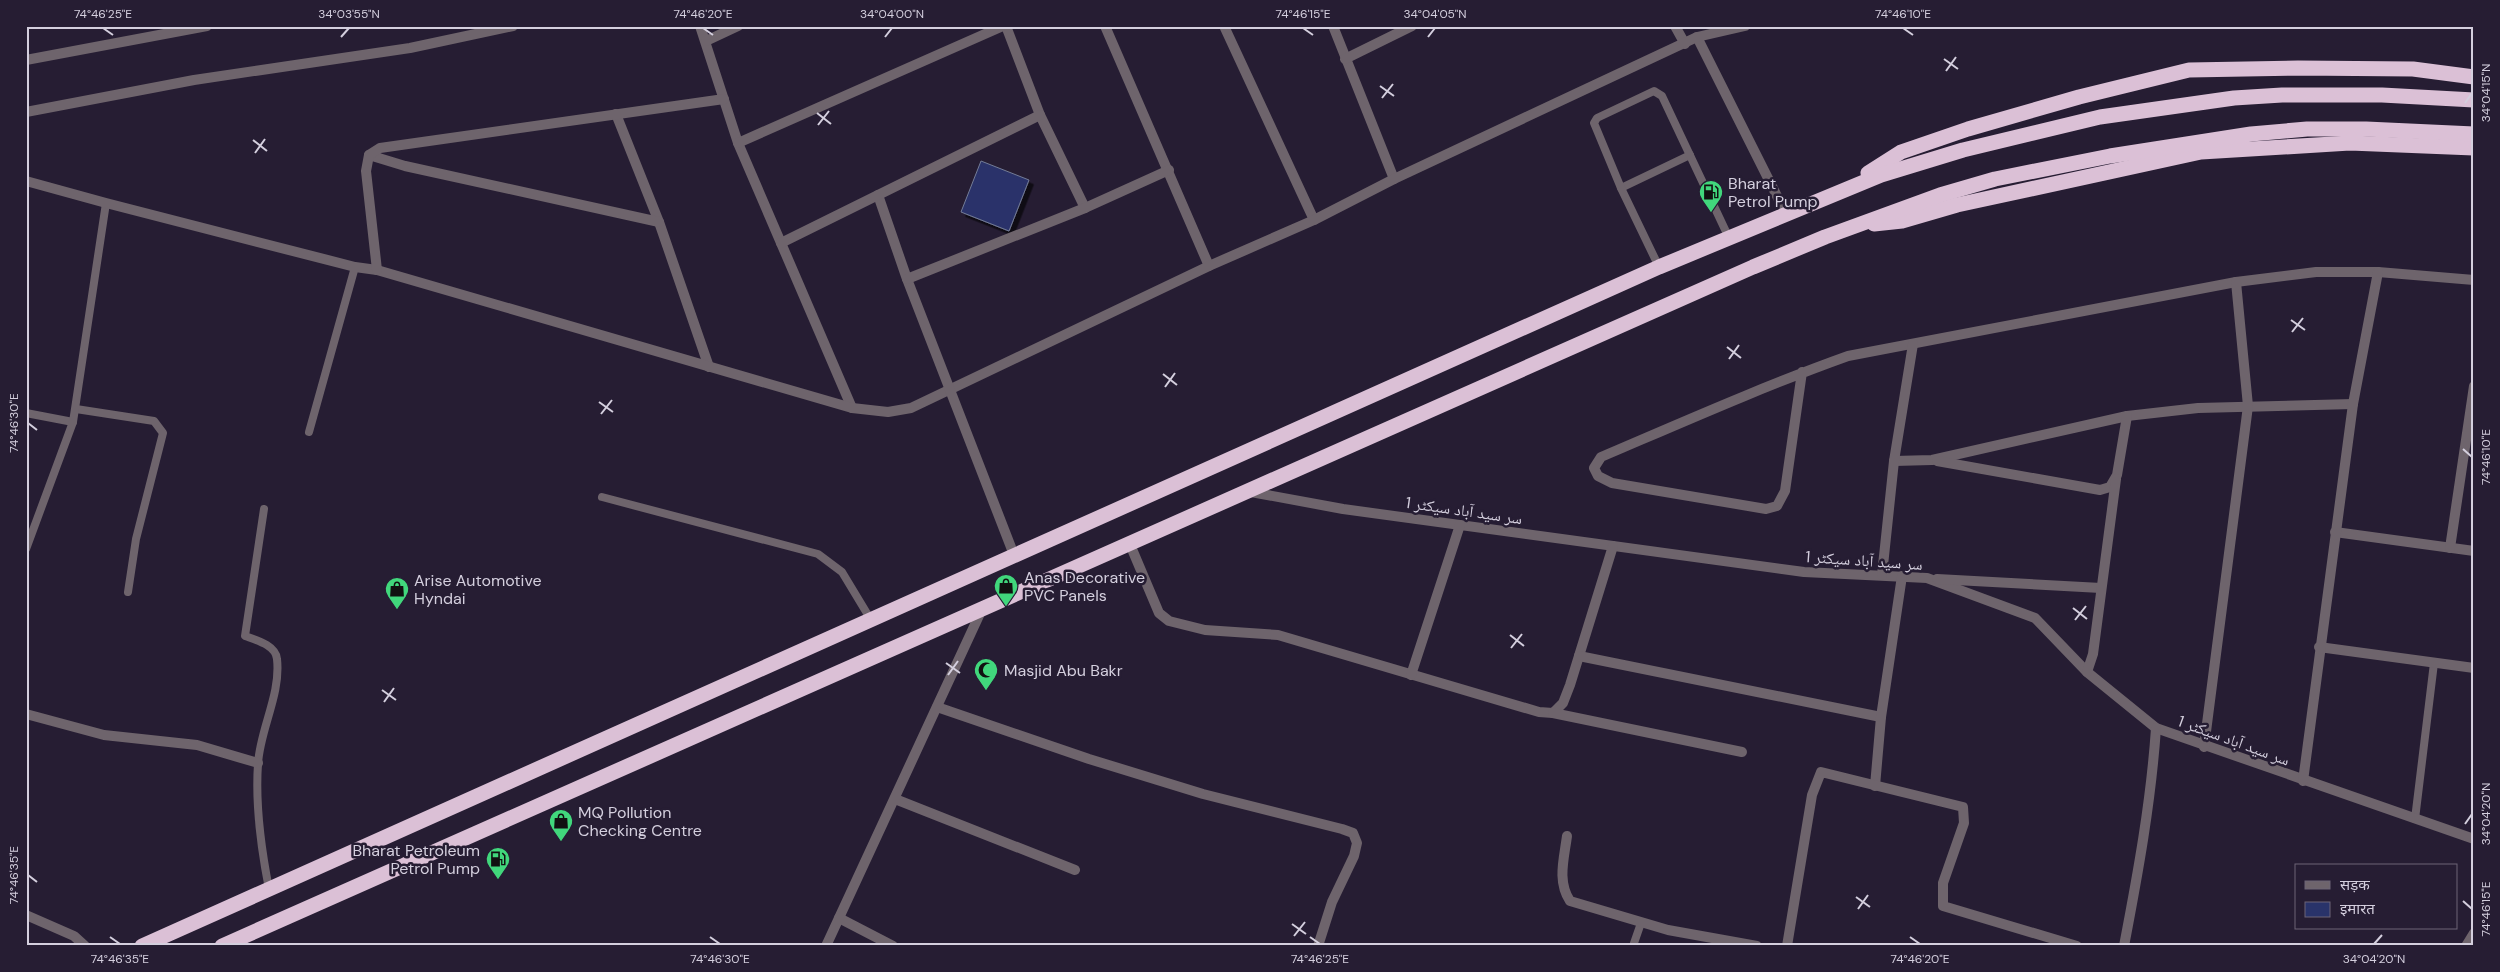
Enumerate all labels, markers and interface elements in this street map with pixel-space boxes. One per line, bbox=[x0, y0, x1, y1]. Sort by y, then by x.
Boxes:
text: 74°46'25"E bbox=[74, 6, 132, 22]
text: 34°03'55"N bbox=[318, 6, 380, 22]
text: 74°46'20"E bbox=[673, 6, 733, 22]
text: 34°04'00"N bbox=[860, 6, 924, 22]
text: 74°46'15"E bbox=[1276, 6, 1331, 22]
text: 34°04'05"N bbox=[1403, 6, 1467, 22]
text: 74°46'10"E bbox=[1875, 6, 1931, 22]
text: 34°04'15"N bbox=[2478, 64, 2494, 122]
place label: Bharat Petrol Pump bbox=[1728, 173, 1818, 212]
fuel station icon: Bharat Petrol Pump bbox=[1698, 179, 1724, 213]
text: 74°46'30"E bbox=[6, 393, 22, 453]
text: 74°46'10"E bbox=[2478, 429, 2494, 485]
street label: سر سید آباد سیکٹر 1 bbox=[1404, 492, 1524, 529]
street label: سر سید آباد سیکٹر 1 bbox=[1805, 546, 1923, 575]
place label: Anas Decorative PVC Panels bbox=[1024, 567, 1145, 606]
place label: Arise Automotive Hyndai bbox=[414, 570, 542, 609]
shop icon: Anas Decorative PVC Panels bbox=[993, 573, 1019, 607]
shop icon: Arise Automotive Hyndai bbox=[384, 576, 410, 610]
mosque icon: Masjid Abu Bakr bbox=[973, 657, 999, 691]
place label: Masjid Abu Bakr bbox=[1004, 660, 1123, 681]
street label: سر سید آباد سیکٹر 1 bbox=[2175, 710, 2293, 770]
text: 34°04'20"N bbox=[2478, 783, 2494, 845]
place label: MQ Pollution Checking Centre bbox=[578, 802, 702, 841]
shop icon: MQ Pollution Checking Centre bbox=[548, 808, 574, 842]
place label: Bharat Petroleum Petrol Pump bbox=[352, 840, 480, 879]
text: 74°46'35"E bbox=[6, 846, 22, 904]
fuel station icon: Bharat Petroleum Petrol Pump bbox=[485, 846, 511, 880]
legend bbox=[2295, 864, 2458, 930]
text: सड़क bbox=[2340, 875, 2370, 895]
text: 74°46'15"E bbox=[2478, 881, 2494, 936]
text: इमारत bbox=[2340, 899, 2375, 919]
text: 74°46'35"E bbox=[91, 951, 149, 967]
text: 74°46'30"E bbox=[690, 951, 750, 967]
text: 74°46'25"E bbox=[1291, 951, 1349, 967]
text: 74°46'20"E bbox=[1890, 951, 1950, 967]
text: 34°04'20"N bbox=[2343, 951, 2405, 967]

